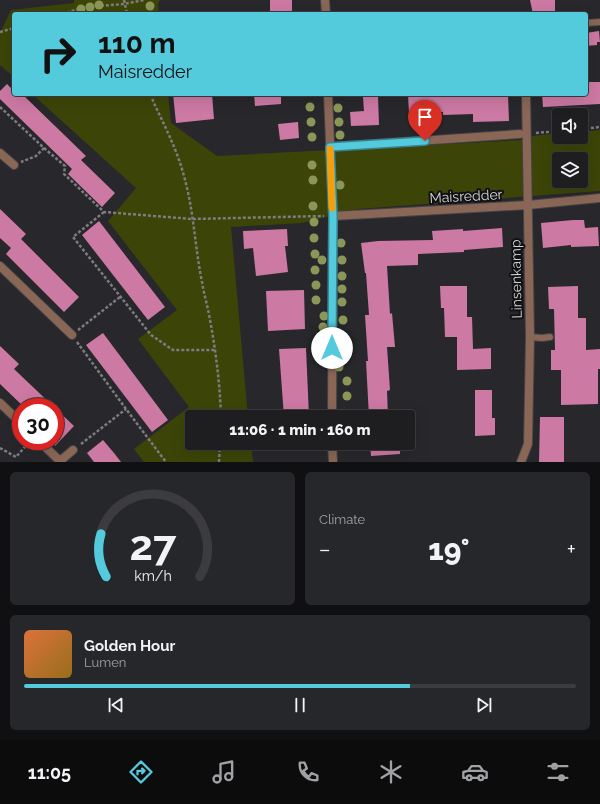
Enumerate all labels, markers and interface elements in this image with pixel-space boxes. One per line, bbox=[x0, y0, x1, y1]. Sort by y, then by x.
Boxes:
text: 110 m bbox=[98, 27, 176, 60]
icon: right bbox=[32, 28, 84, 80]
text: Maisredder bbox=[98, 61, 192, 82]
pin bbox=[408, 100, 442, 141]
icon: arrive bbox=[414, 106, 436, 128]
map controls bbox=[552, 108, 588, 188]
button: sound bbox=[552, 108, 588, 144]
button: layers bbox=[552, 152, 588, 188]
street label: Maisredder bbox=[429, 186, 503, 206]
street label: Linsenkamp bbox=[507, 239, 525, 319]
position arrow bbox=[311, 327, 353, 369]
speed limit sign: 30 bbox=[12, 398, 64, 450]
text: 11:06 · 1 min · 160 m bbox=[229, 421, 371, 439]
text: Climate bbox=[319, 512, 365, 527]
text: 27 bbox=[129, 520, 177, 569]
text: 19° bbox=[428, 532, 469, 567]
text: − bbox=[319, 536, 331, 562]
text: + bbox=[567, 536, 576, 562]
text: km/h bbox=[134, 567, 171, 583]
text: Golden Hour bbox=[84, 637, 175, 655]
text: Lumen bbox=[84, 655, 126, 670]
icon: previous bbox=[105, 694, 127, 716]
icon: pause bbox=[289, 694, 311, 716]
icon: next bbox=[473, 694, 495, 716]
icon: directions bbox=[127, 758, 155, 786]
icon: music bbox=[210, 758, 238, 786]
icon: phone bbox=[294, 758, 322, 786]
icon: climate bbox=[377, 758, 405, 786]
icon: car bbox=[461, 758, 489, 786]
icon: filters bbox=[544, 758, 572, 786]
text: 11:05 bbox=[28, 762, 71, 783]

